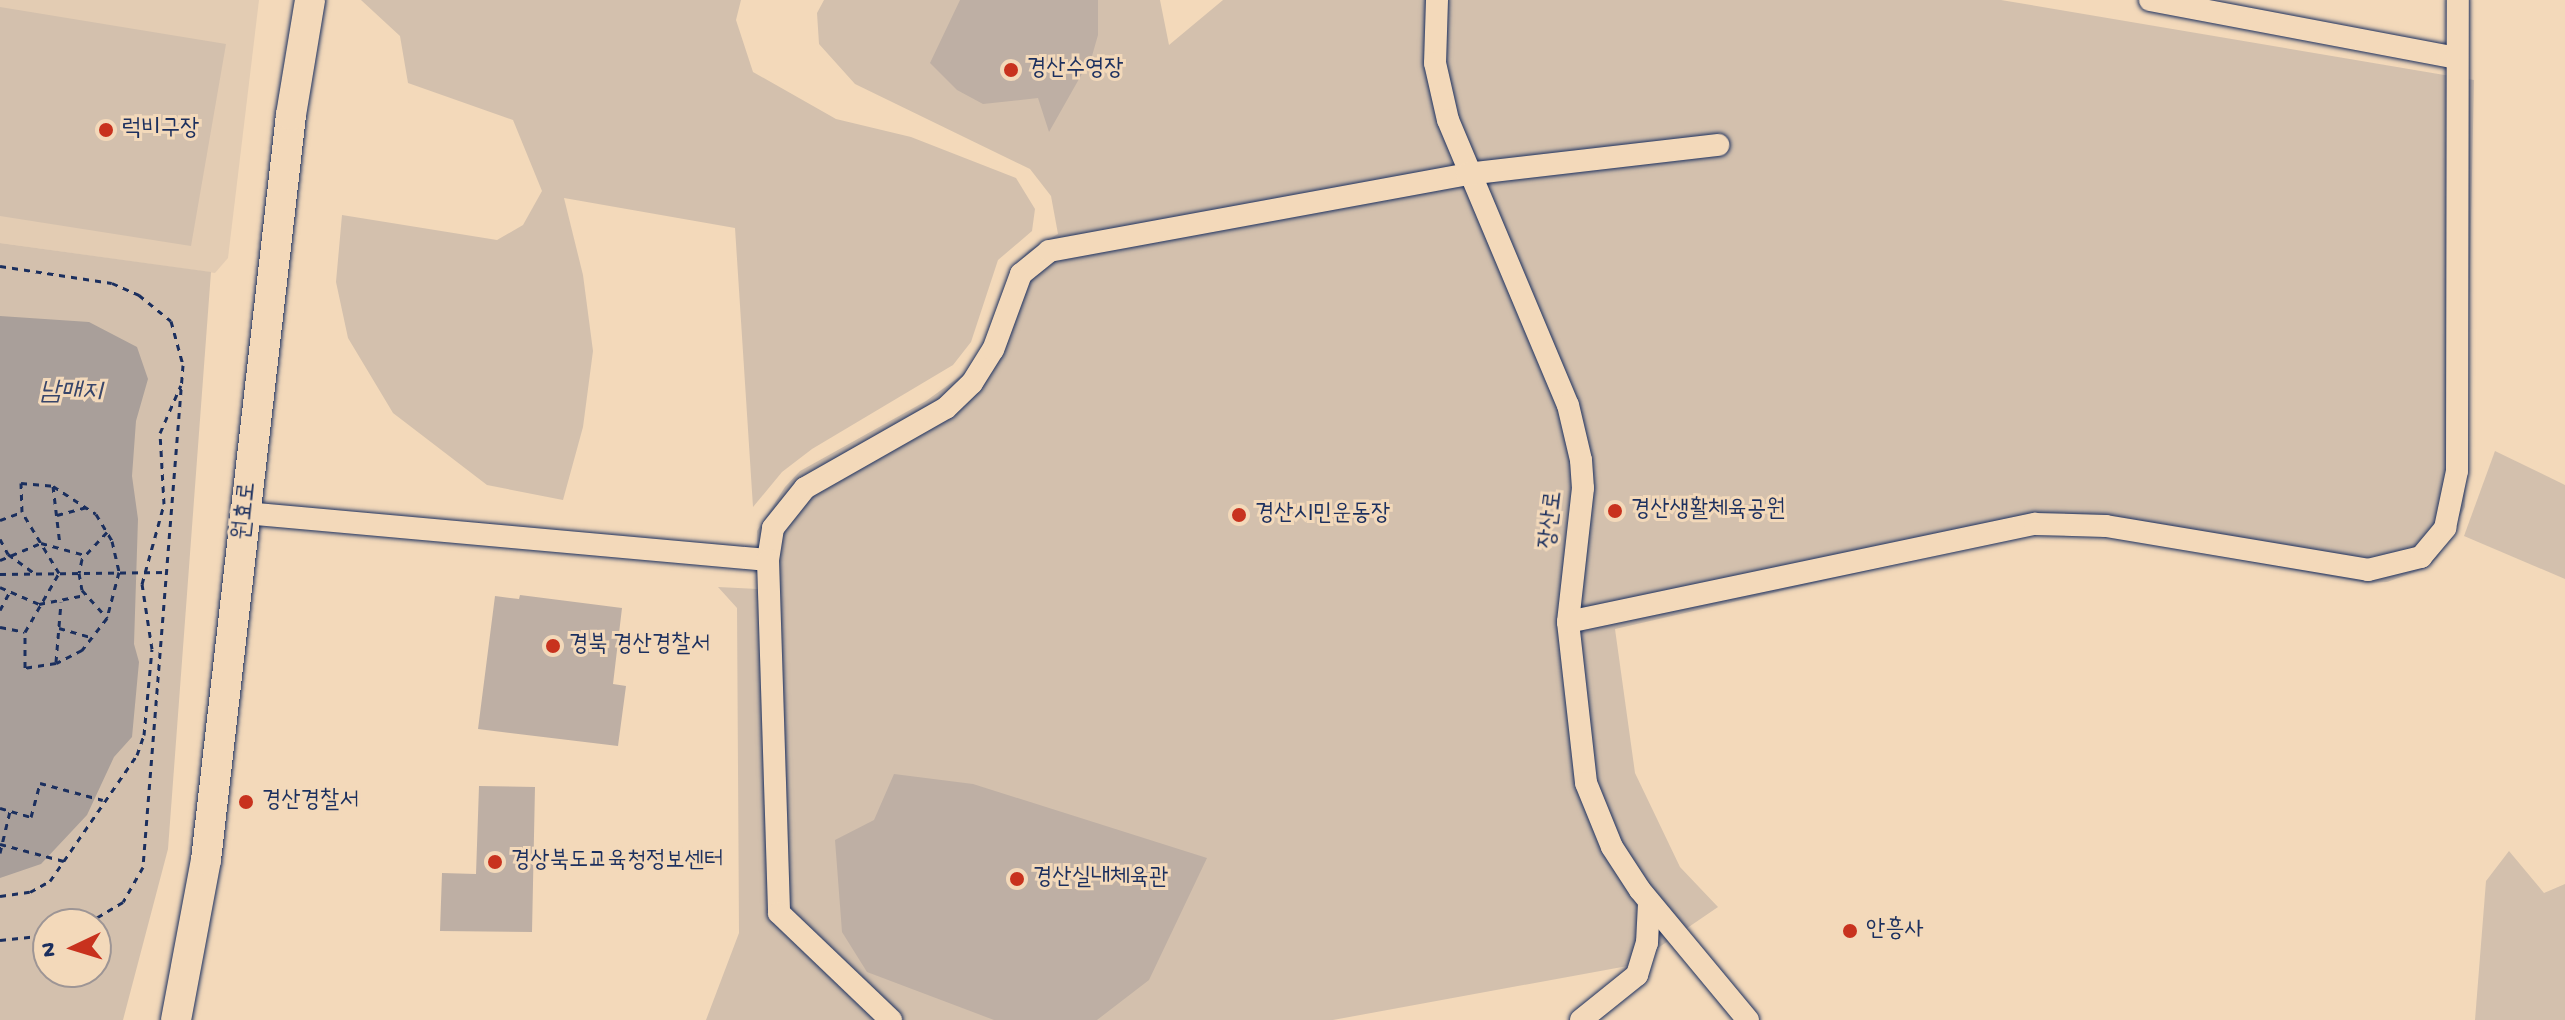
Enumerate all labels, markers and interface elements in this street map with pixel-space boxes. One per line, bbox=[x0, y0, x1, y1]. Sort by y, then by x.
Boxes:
place label: 경산수영장 bbox=[1027, 56, 1124, 84]
marker: 경산수영장 bbox=[1002, 61, 1020, 79]
place label: 럭비구장 bbox=[122, 116, 199, 144]
marker: 럭비구장 bbox=[97, 121, 115, 139]
water label: 남매지 bbox=[40, 378, 102, 410]
street label: 원효로 bbox=[229, 481, 263, 541]
street label: 장산로 bbox=[1534, 489, 1570, 551]
place label: 경산생활체육공원 bbox=[1631, 497, 1786, 525]
place label: 경산시민운동장 bbox=[1255, 501, 1390, 529]
marker: 경산생활체육공원 bbox=[1606, 502, 1624, 520]
marker: 경산시민운동장 bbox=[1230, 506, 1248, 524]
place label: 경북 경산경찰서 bbox=[569, 632, 710, 660]
marker: 경북 경산경찰서 bbox=[544, 637, 562, 655]
place label: 경산경찰서 bbox=[262, 788, 359, 816]
marker: 경산경찰서 bbox=[237, 793, 255, 811]
place label: 경상북도교육청정보센터 bbox=[511, 848, 723, 876]
marker: 경상북도교육청정보센터 bbox=[486, 853, 504, 871]
place label: 경산실내체육관 bbox=[1033, 865, 1168, 893]
marker: 경산실내체육관 bbox=[1008, 870, 1026, 888]
north arrow bbox=[32, 908, 112, 988]
place label: 안흥사 bbox=[1866, 917, 1924, 945]
marker: 안흥사 bbox=[1841, 922, 1859, 940]
text: N bbox=[37, 941, 64, 958]

